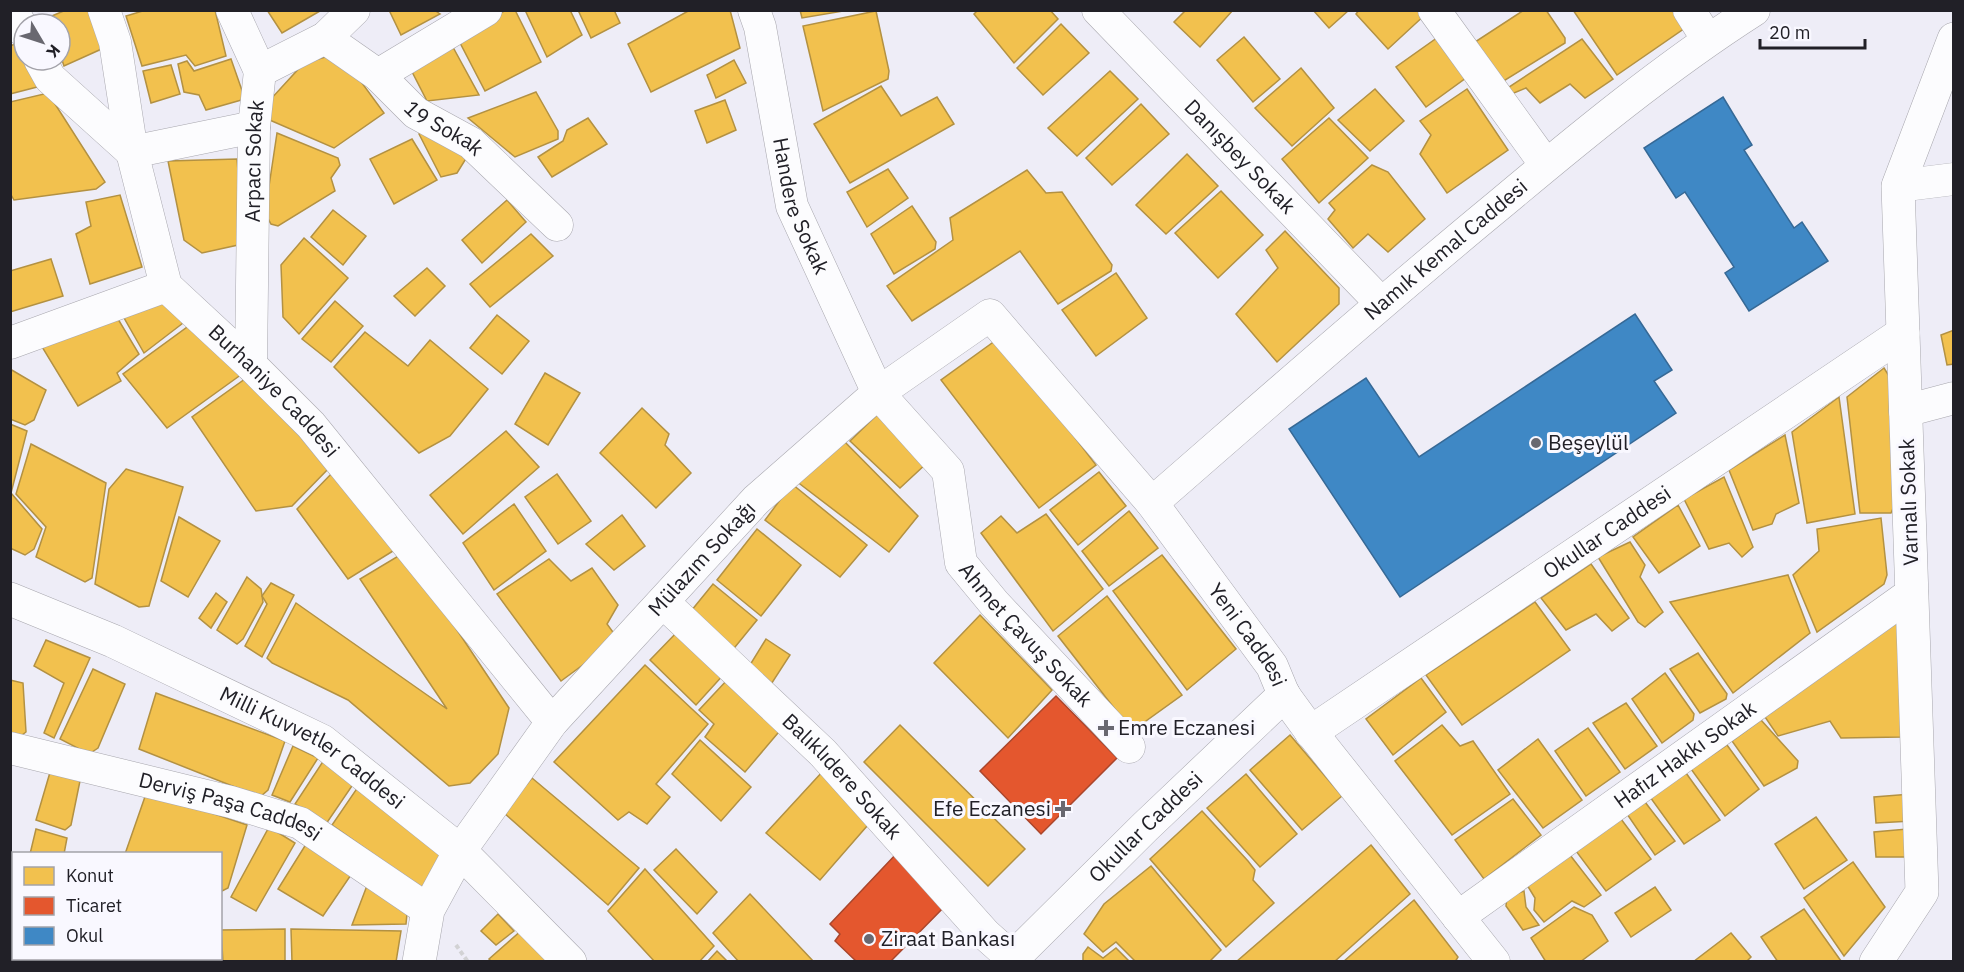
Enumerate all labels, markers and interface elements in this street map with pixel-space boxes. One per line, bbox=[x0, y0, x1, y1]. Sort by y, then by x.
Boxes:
north arrow bbox=[12, 12, 72, 72]
scale bar bbox=[1760, 12, 1865, 50]
text: 20 m bbox=[1769, 21, 1811, 44]
text: K bbox=[42, 41, 65, 62]
street label: Danışbey Sokak bbox=[1179, 93, 1302, 219]
street label: 19 Sokak bbox=[398, 94, 491, 161]
street label: Arpacı Sokak bbox=[238, 98, 270, 222]
street label: Handere Sokak bbox=[767, 135, 836, 278]
street label: Namık Kemal Caddesi bbox=[1357, 172, 1533, 326]
street label: Burhaniye Caddesi bbox=[203, 318, 346, 463]
place label: Beşeylül bbox=[1548, 428, 1629, 456]
marker: Beşeylül bbox=[1529, 436, 1543, 450]
street label: Varnalı Sokak bbox=[1892, 438, 1924, 566]
street label: Okullar Caddesi bbox=[1537, 479, 1676, 585]
street label: Mülazım Sokağı bbox=[641, 495, 761, 622]
street label: Ahmet Çavuş Sokak bbox=[953, 556, 1099, 713]
street label: Yeni Caddesi bbox=[1202, 577, 1294, 690]
street label: Milli Kuvvetler Caddesi bbox=[215, 679, 411, 815]
street label: Hafız Hakkı Sokak bbox=[1608, 694, 1761, 814]
street label: Balıklıdere Sokak bbox=[777, 707, 909, 845]
place label: Emre Eczanesi bbox=[1118, 713, 1255, 741]
marker: Emre Eczanesi bbox=[1099, 721, 1113, 735]
street label: Derviş Paşa Caddesi bbox=[136, 765, 328, 847]
street label: Okullar Caddesi bbox=[1082, 765, 1208, 888]
place label: Efe Eczanesi bbox=[933, 794, 1051, 822]
marker: Efe Eczanesi bbox=[1056, 802, 1070, 816]
legend bbox=[12, 852, 222, 960]
text: Konut bbox=[66, 864, 114, 887]
text: Ticaret bbox=[66, 894, 122, 917]
text: Okul bbox=[66, 924, 103, 947]
place label: Ziraat Bankası bbox=[881, 924, 1015, 952]
marker: Ziraat Bankası bbox=[862, 932, 876, 946]

